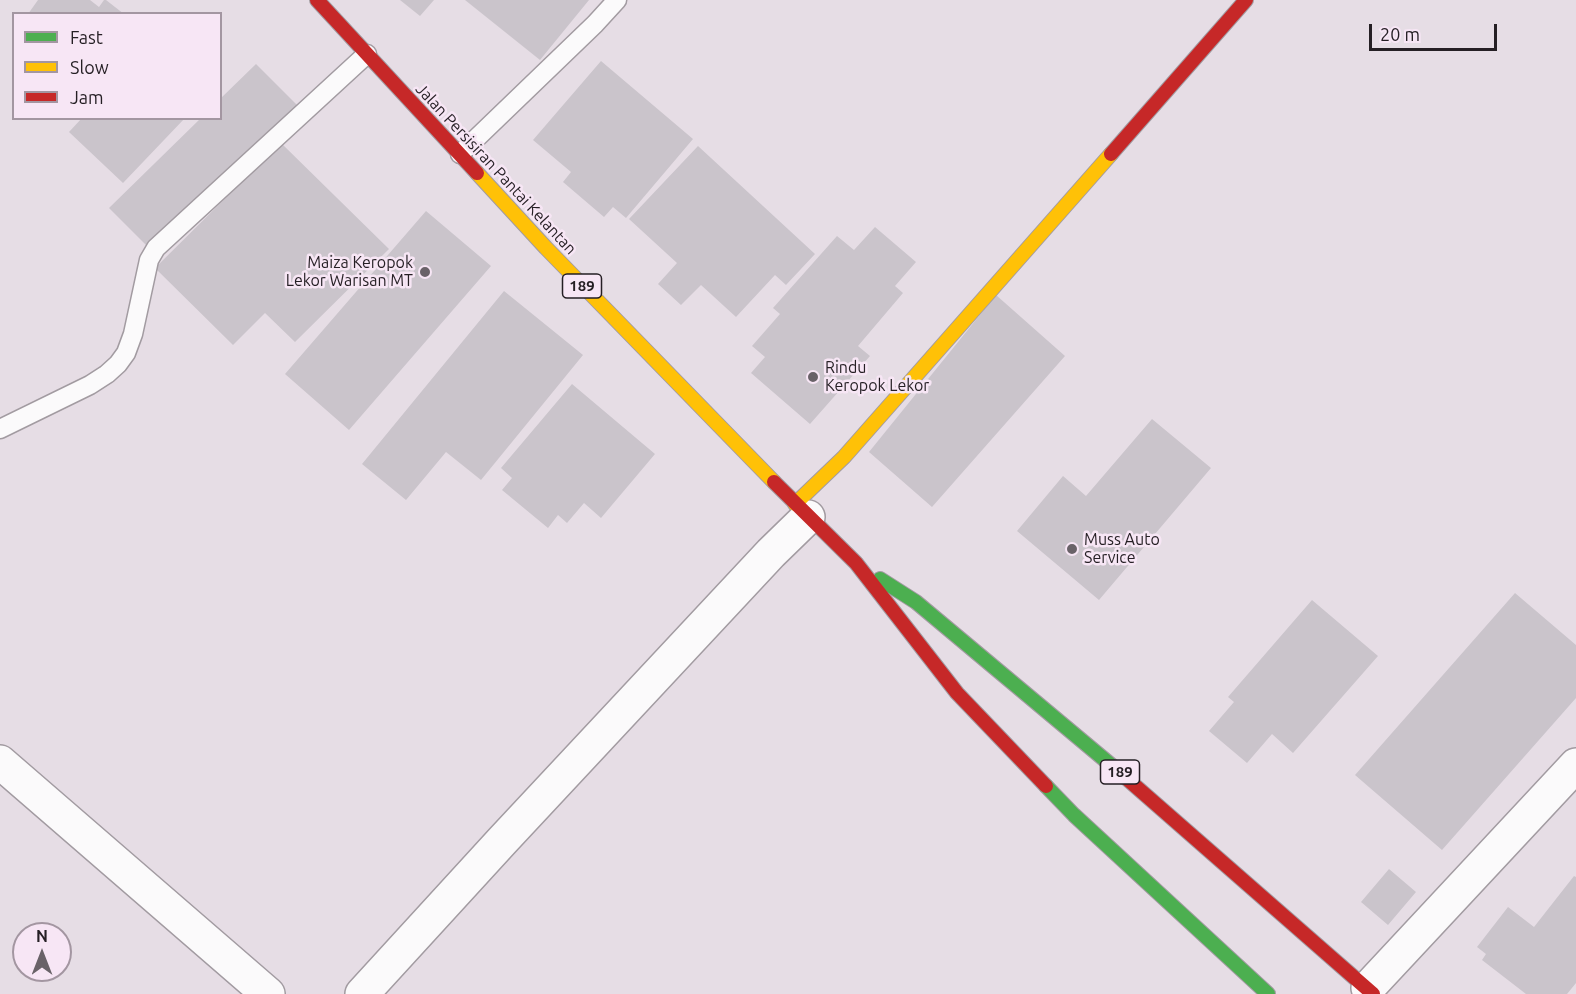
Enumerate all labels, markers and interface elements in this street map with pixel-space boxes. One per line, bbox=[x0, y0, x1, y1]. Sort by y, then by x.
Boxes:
legend bbox=[12, 12, 222, 120]
scale bar bbox=[1372, 12, 1500, 50]
text: 20 m bbox=[1380, 24, 1420, 44]
text: Fast bbox=[70, 27, 103, 47]
text: Slow bbox=[70, 57, 109, 77]
street label: Jalan Persisiran Pantai Kelantan bbox=[412, 80, 580, 258]
text: Jam bbox=[70, 87, 104, 107]
place label: Maiza Keropok Lekor Warisan MT bbox=[286, 253, 413, 291]
marker: Maiza Keropok Lekor Warisan MT bbox=[418, 265, 432, 279]
road number: 189 bbox=[562, 274, 602, 298]
place label: Rindu Keropok Lekor bbox=[825, 358, 929, 396]
marker: Rindu Keropok Lekor bbox=[806, 370, 820, 384]
place label: Muss Auto Service bbox=[1084, 530, 1160, 568]
marker: Muss Auto Service bbox=[1065, 542, 1079, 556]
road number: 189 bbox=[1100, 760, 1140, 784]
north arrow bbox=[12, 922, 72, 982]
text: N bbox=[36, 927, 48, 945]

